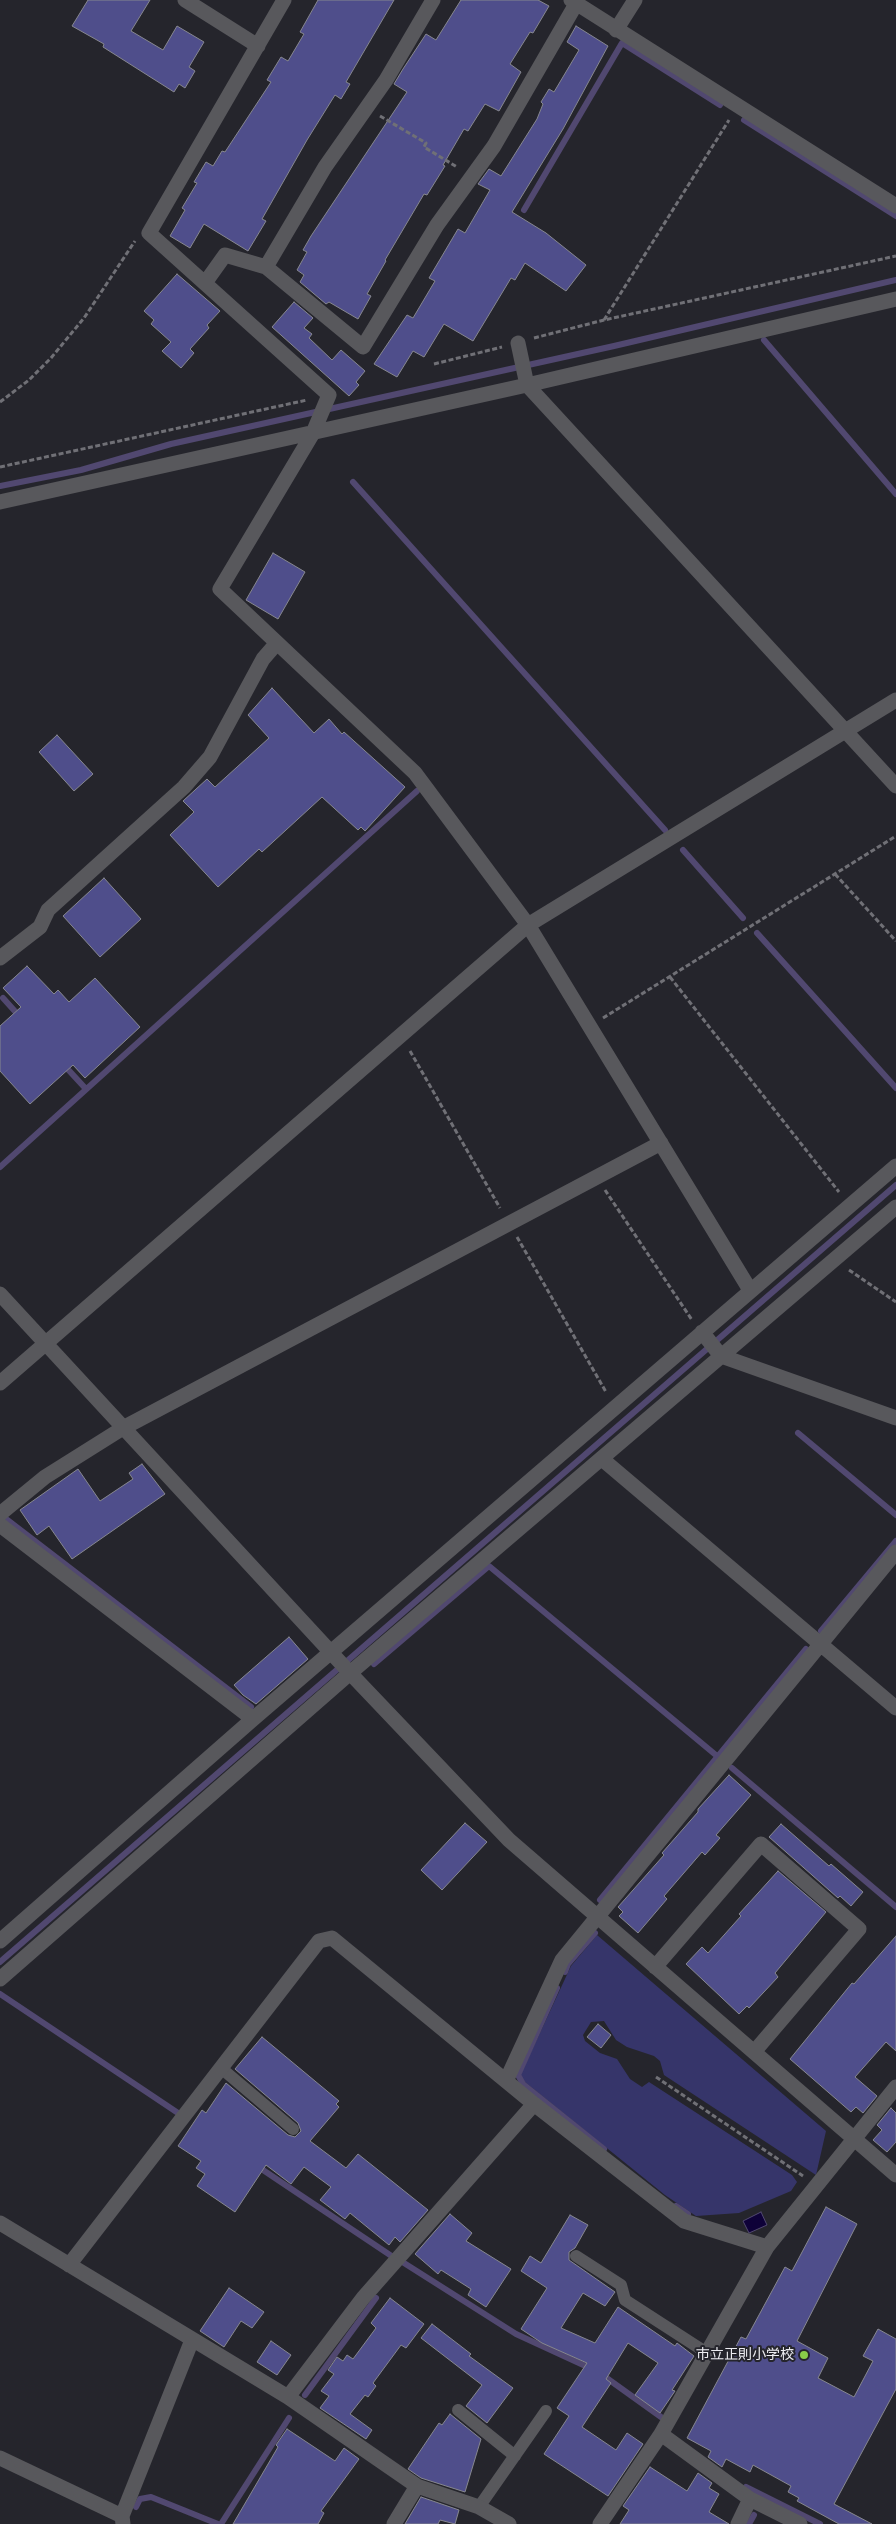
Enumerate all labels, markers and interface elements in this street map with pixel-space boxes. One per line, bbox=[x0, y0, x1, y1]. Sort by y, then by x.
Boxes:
place label: 市立正則小学校 bbox=[696, 2347, 794, 2363]
marker: 市立正則小学校 bbox=[798, 2349, 810, 2361]

